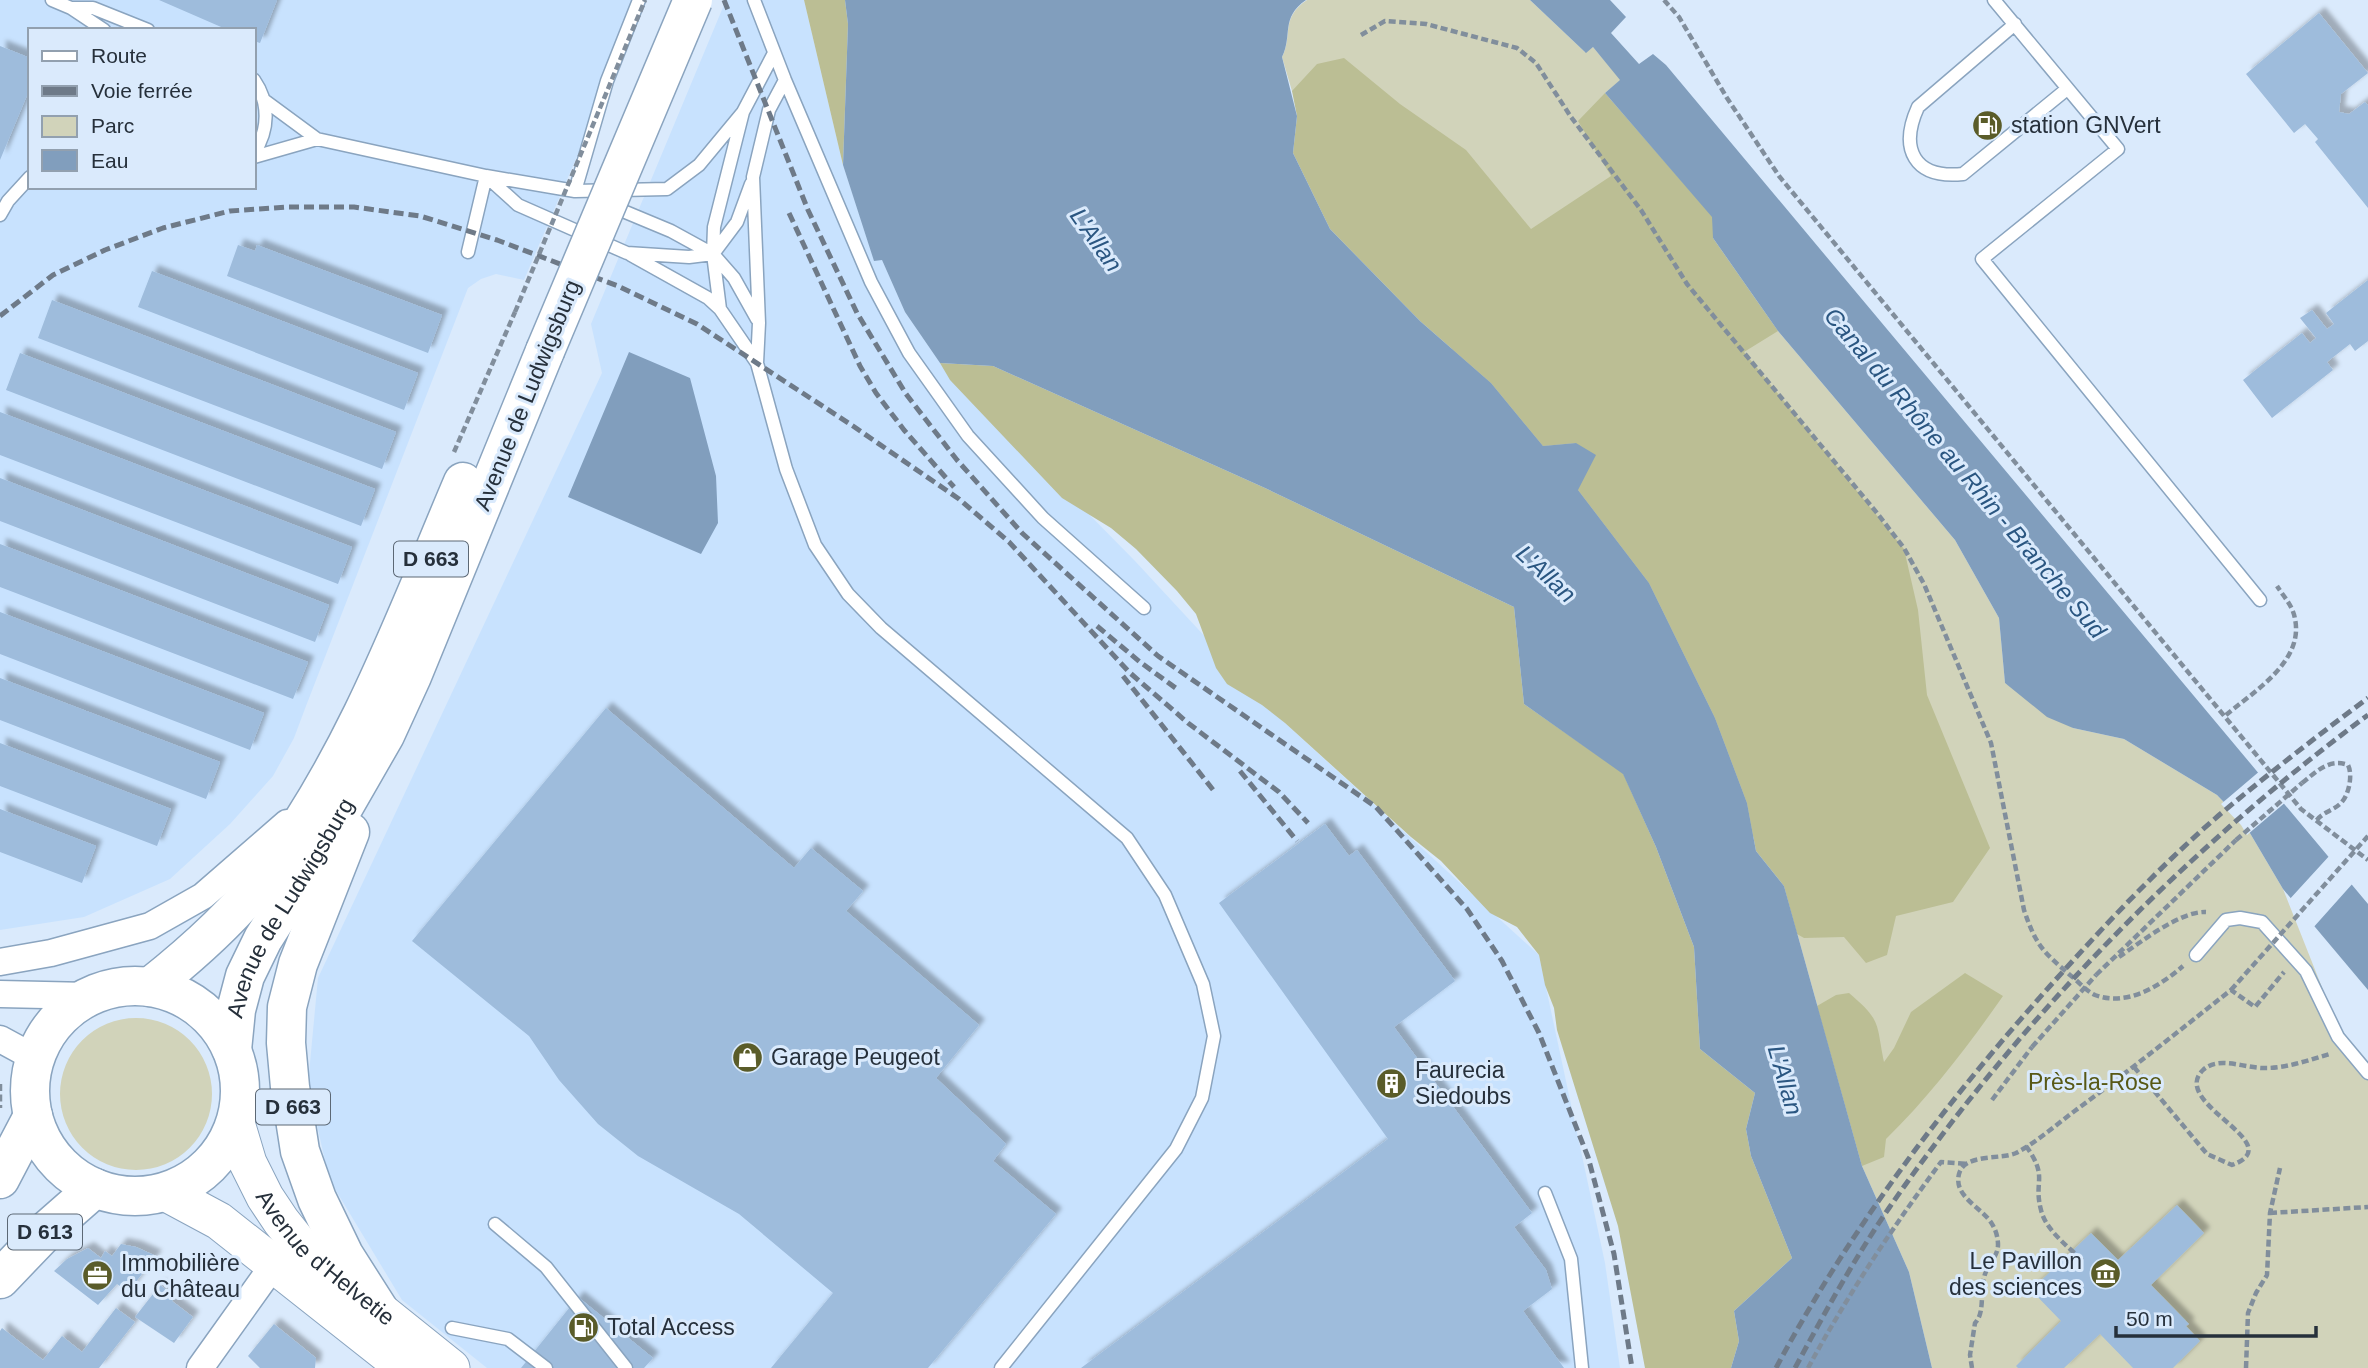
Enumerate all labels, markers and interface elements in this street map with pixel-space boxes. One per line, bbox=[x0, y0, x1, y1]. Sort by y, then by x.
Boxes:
legend bbox=[28, 28, 256, 189]
text: Route bbox=[91, 44, 147, 67]
text: Voie ferrée bbox=[91, 79, 193, 102]
fuel station icon: station GNVert bbox=[1971, 108, 2005, 142]
place label: station GNVert bbox=[2011, 112, 2161, 138]
text: Parc bbox=[91, 114, 134, 137]
text: Eau bbox=[91, 149, 128, 172]
water label: L'Allan bbox=[1065, 203, 1128, 277]
street label: Avenue de Ludwigsburg bbox=[469, 276, 585, 514]
water label: Canal du Rhône au Rhin - Branche Sud bbox=[1819, 302, 2112, 644]
water label: L'Allan bbox=[1511, 539, 1582, 608]
road number: D 663 bbox=[394, 542, 468, 576]
street label: Avenue de Ludwigsburg bbox=[222, 794, 359, 1021]
shop icon: Garage Peugeot bbox=[731, 1040, 765, 1074]
water label: L'Allan bbox=[1763, 1042, 1808, 1118]
place label: Garage Peugeot bbox=[771, 1044, 940, 1070]
place label: Faurecia Siedoubs bbox=[1415, 1057, 1511, 1109]
building icon: Faurecia Siedoubs bbox=[1375, 1066, 1409, 1100]
park label: Près-la-Rose bbox=[2028, 1069, 2162, 1095]
road number: D 663 bbox=[256, 1090, 330, 1124]
street label: Avenue d'Helvetie bbox=[251, 1185, 400, 1331]
road number: D 613 bbox=[8, 1214, 82, 1250]
place label: Le Pavillon des sciences bbox=[1949, 1248, 2082, 1300]
place label: Immobilière du Château bbox=[121, 1250, 240, 1302]
museum icon: Le Pavillon des sciences bbox=[2088, 1257, 2122, 1291]
office icon: Immobilière du Château bbox=[81, 1259, 115, 1293]
scale bar bbox=[2116, 1294, 2316, 1338]
text: 50 m bbox=[2126, 1307, 2173, 1330]
fuel station icon: Total Access bbox=[567, 1310, 601, 1344]
place label: Total Access bbox=[607, 1314, 735, 1340]

